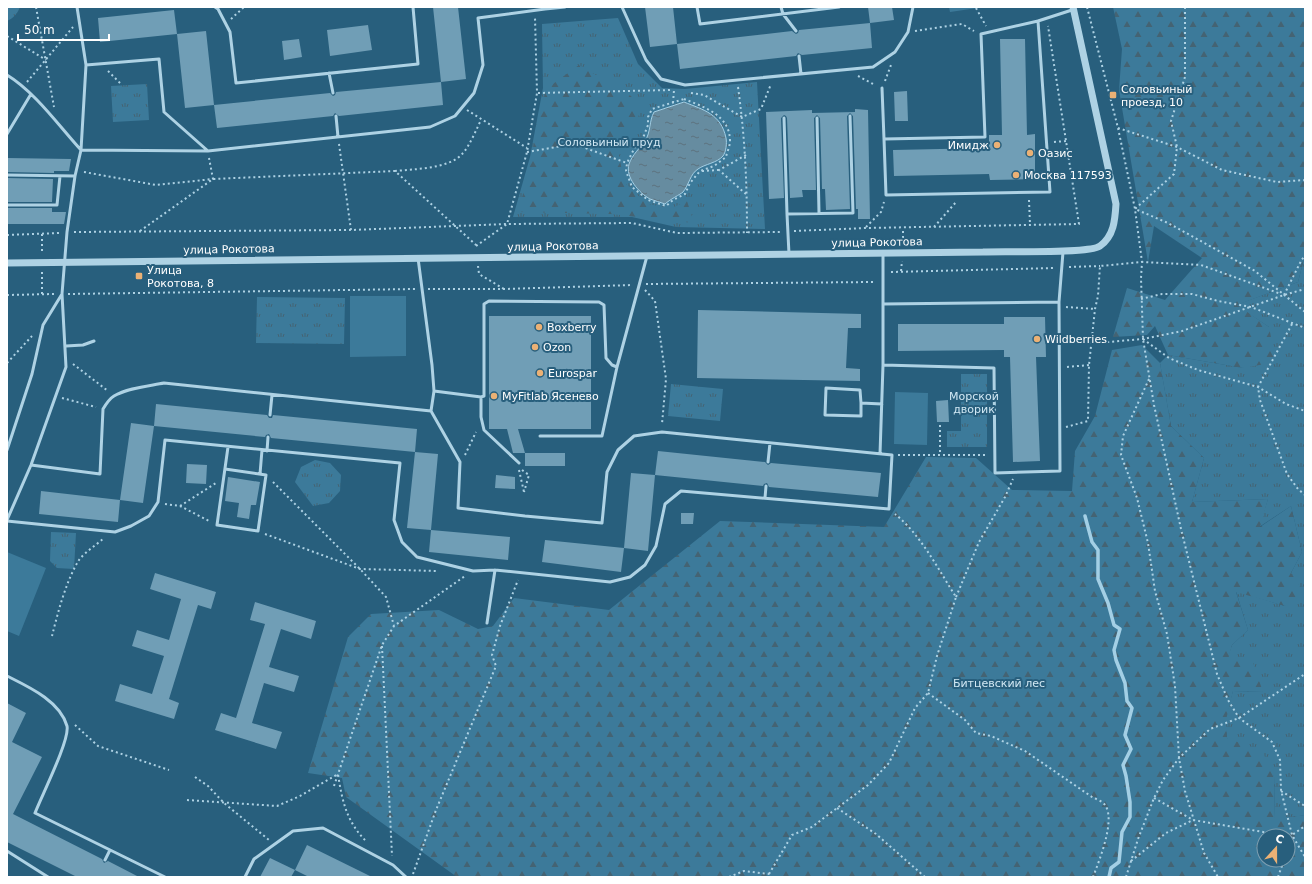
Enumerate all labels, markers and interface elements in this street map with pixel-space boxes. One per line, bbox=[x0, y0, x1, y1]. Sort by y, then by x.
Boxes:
scale bar bbox=[18, 16, 109, 42]
text: 50 m bbox=[24, 23, 55, 37]
place label: Соловьиный проезд, 10 bbox=[1121, 83, 1192, 109]
marker: Соловьиный проезд, 10 bbox=[1108, 90, 1118, 100]
park label: Соловьиный пруд bbox=[557, 136, 661, 149]
place label: Имидж bbox=[948, 139, 989, 152]
marker: Имидж bbox=[992, 140, 1002, 150]
place label: Оазис bbox=[1038, 147, 1072, 160]
marker: Оазис bbox=[1025, 148, 1035, 158]
place label: Москва 117593 bbox=[1024, 169, 1112, 182]
marker: Москва 117593 bbox=[1011, 170, 1021, 180]
street label: улица Рокотова bbox=[831, 235, 923, 250]
street label: улица Рокотова bbox=[507, 239, 599, 254]
street label: улица Рокотова bbox=[183, 242, 275, 257]
place label: Улица Рокотова, 8 bbox=[147, 264, 214, 290]
marker: Улица Рокотова, 8 bbox=[134, 271, 144, 281]
place label: Boxberry bbox=[547, 321, 597, 334]
marker: Boxberry bbox=[534, 322, 544, 332]
place label: Wildberries bbox=[1045, 333, 1107, 346]
marker: Wildberries bbox=[1032, 334, 1042, 344]
place label: Ozon bbox=[543, 341, 571, 354]
marker: Ozon bbox=[530, 342, 540, 352]
place label: Eurospar bbox=[548, 367, 597, 380]
marker: Eurospar bbox=[535, 368, 545, 378]
place label: MyFitlab Ясенево bbox=[502, 390, 599, 403]
park label: Морской дворик bbox=[949, 390, 999, 416]
marker: MyFitlab Ясенево bbox=[489, 391, 499, 401]
park label: Битцевский лес bbox=[953, 677, 1045, 690]
north arrow bbox=[1256, 828, 1296, 868]
text: С bbox=[1273, 832, 1286, 847]

